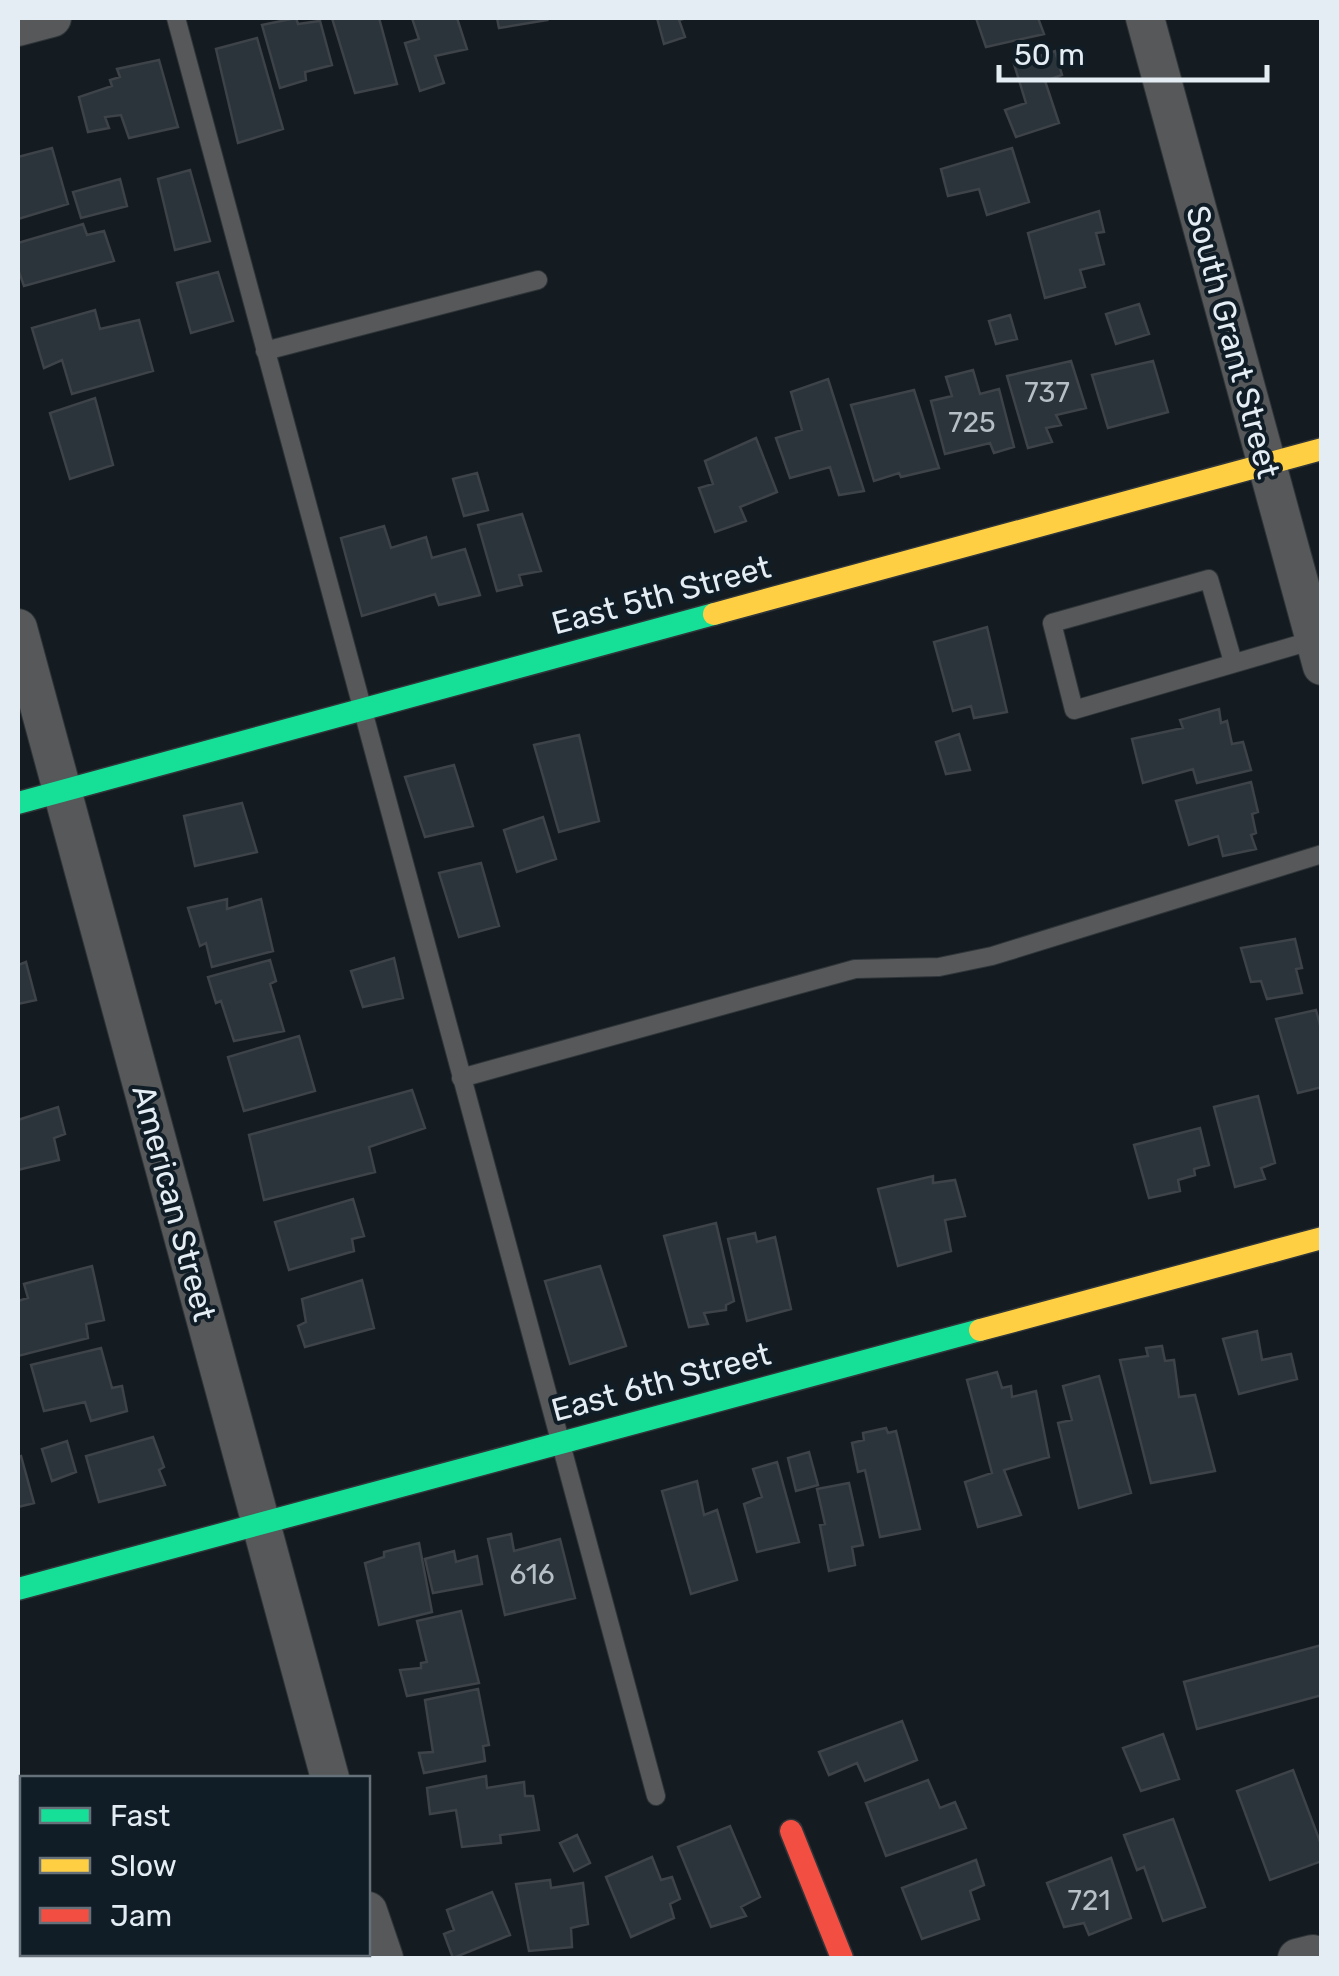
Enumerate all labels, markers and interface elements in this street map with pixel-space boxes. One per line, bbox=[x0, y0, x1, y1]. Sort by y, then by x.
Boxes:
scale bar bbox=[999, 20, 1266, 82]
text: 50 m bbox=[1014, 37, 1085, 73]
street label: South Grant Street bbox=[1178, 201, 1288, 483]
house number: 737 bbox=[1024, 376, 1070, 409]
house number: 725 bbox=[948, 406, 996, 439]
street label: East 5th Street bbox=[547, 548, 775, 642]
street label: American Street bbox=[124, 1081, 224, 1325]
street label: East 6th Street bbox=[547, 1334, 775, 1430]
house number: 616 bbox=[509, 1558, 555, 1591]
legend bbox=[20, 1776, 370, 1956]
text: Fast bbox=[110, 1798, 170, 1834]
text: Slow bbox=[110, 1848, 177, 1884]
house number: 721 bbox=[1068, 1884, 1110, 1917]
text: Jam bbox=[110, 1898, 172, 1934]

